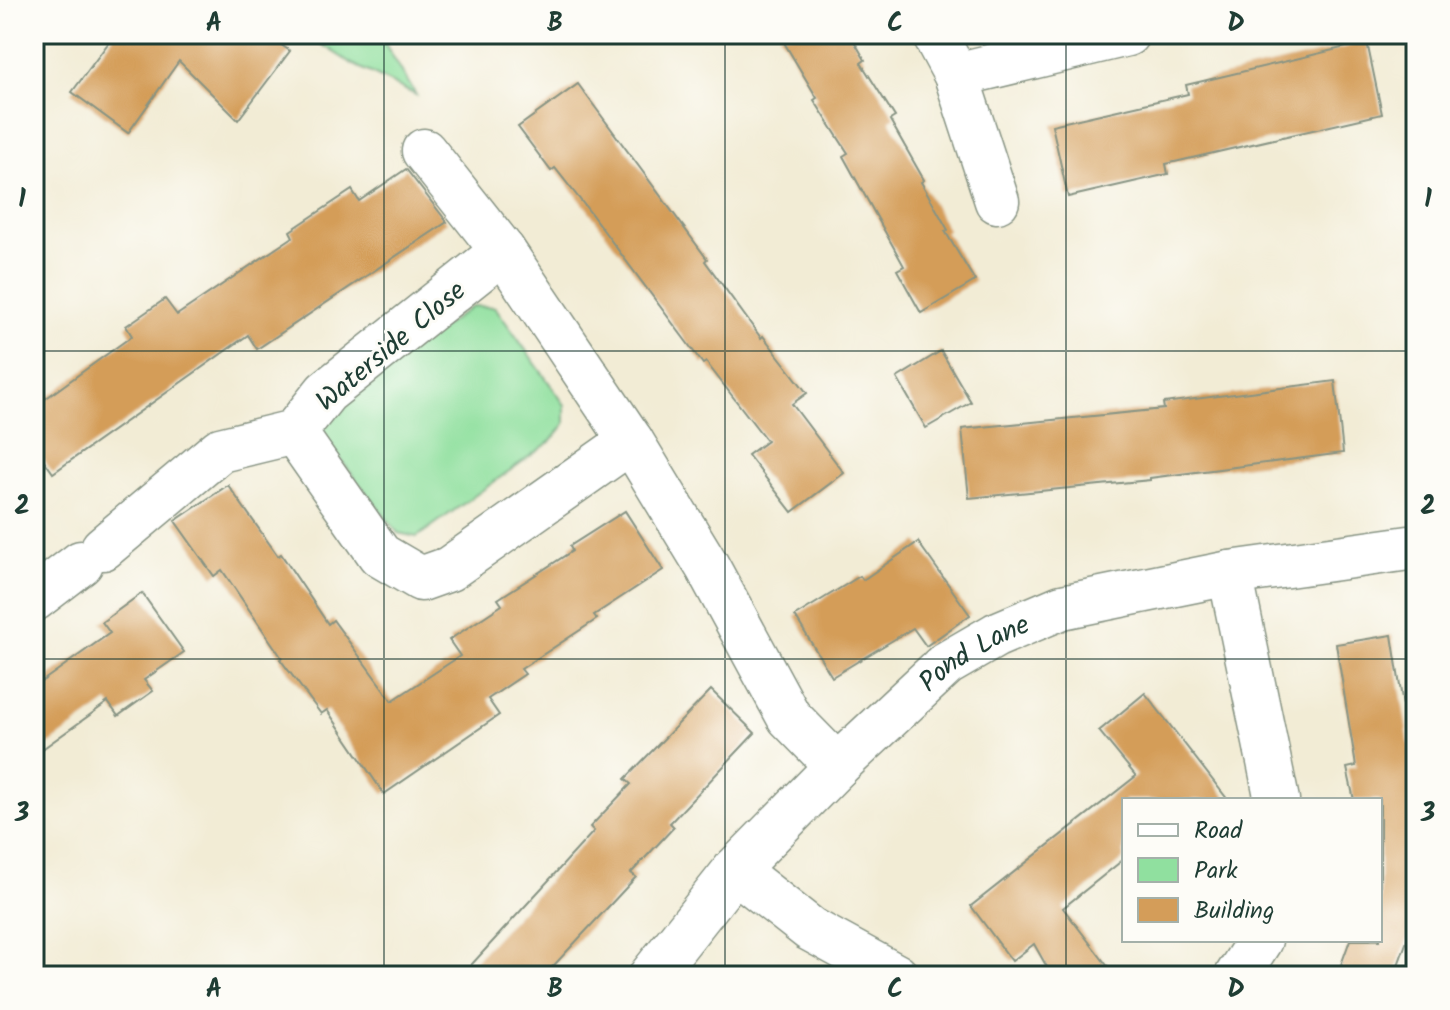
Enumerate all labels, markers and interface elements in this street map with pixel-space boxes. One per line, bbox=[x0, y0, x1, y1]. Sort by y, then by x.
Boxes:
text: A bbox=[206, 3, 222, 45]
text: B bbox=[547, 3, 563, 45]
text: C bbox=[887, 3, 903, 45]
text: D bbox=[1227, 3, 1245, 45]
text: 1 bbox=[18, 179, 26, 221]
text: 1 bbox=[1424, 179, 1432, 221]
street label: Waterside Close bbox=[306, 270, 477, 424]
text: 2 bbox=[14, 486, 30, 528]
text: 2 bbox=[1420, 486, 1436, 528]
street label: Pond Lane bbox=[909, 603, 1037, 704]
text: 3 bbox=[14, 793, 29, 835]
text: 3 bbox=[1420, 793, 1435, 835]
legend bbox=[1122, 798, 1382, 942]
text: Road bbox=[1194, 812, 1243, 851]
text: Park bbox=[1194, 852, 1238, 891]
text: Building bbox=[1194, 892, 1274, 931]
text: A bbox=[206, 969, 222, 1010]
text: B bbox=[547, 969, 563, 1010]
text: C bbox=[887, 969, 903, 1010]
text: D bbox=[1227, 969, 1245, 1010]

